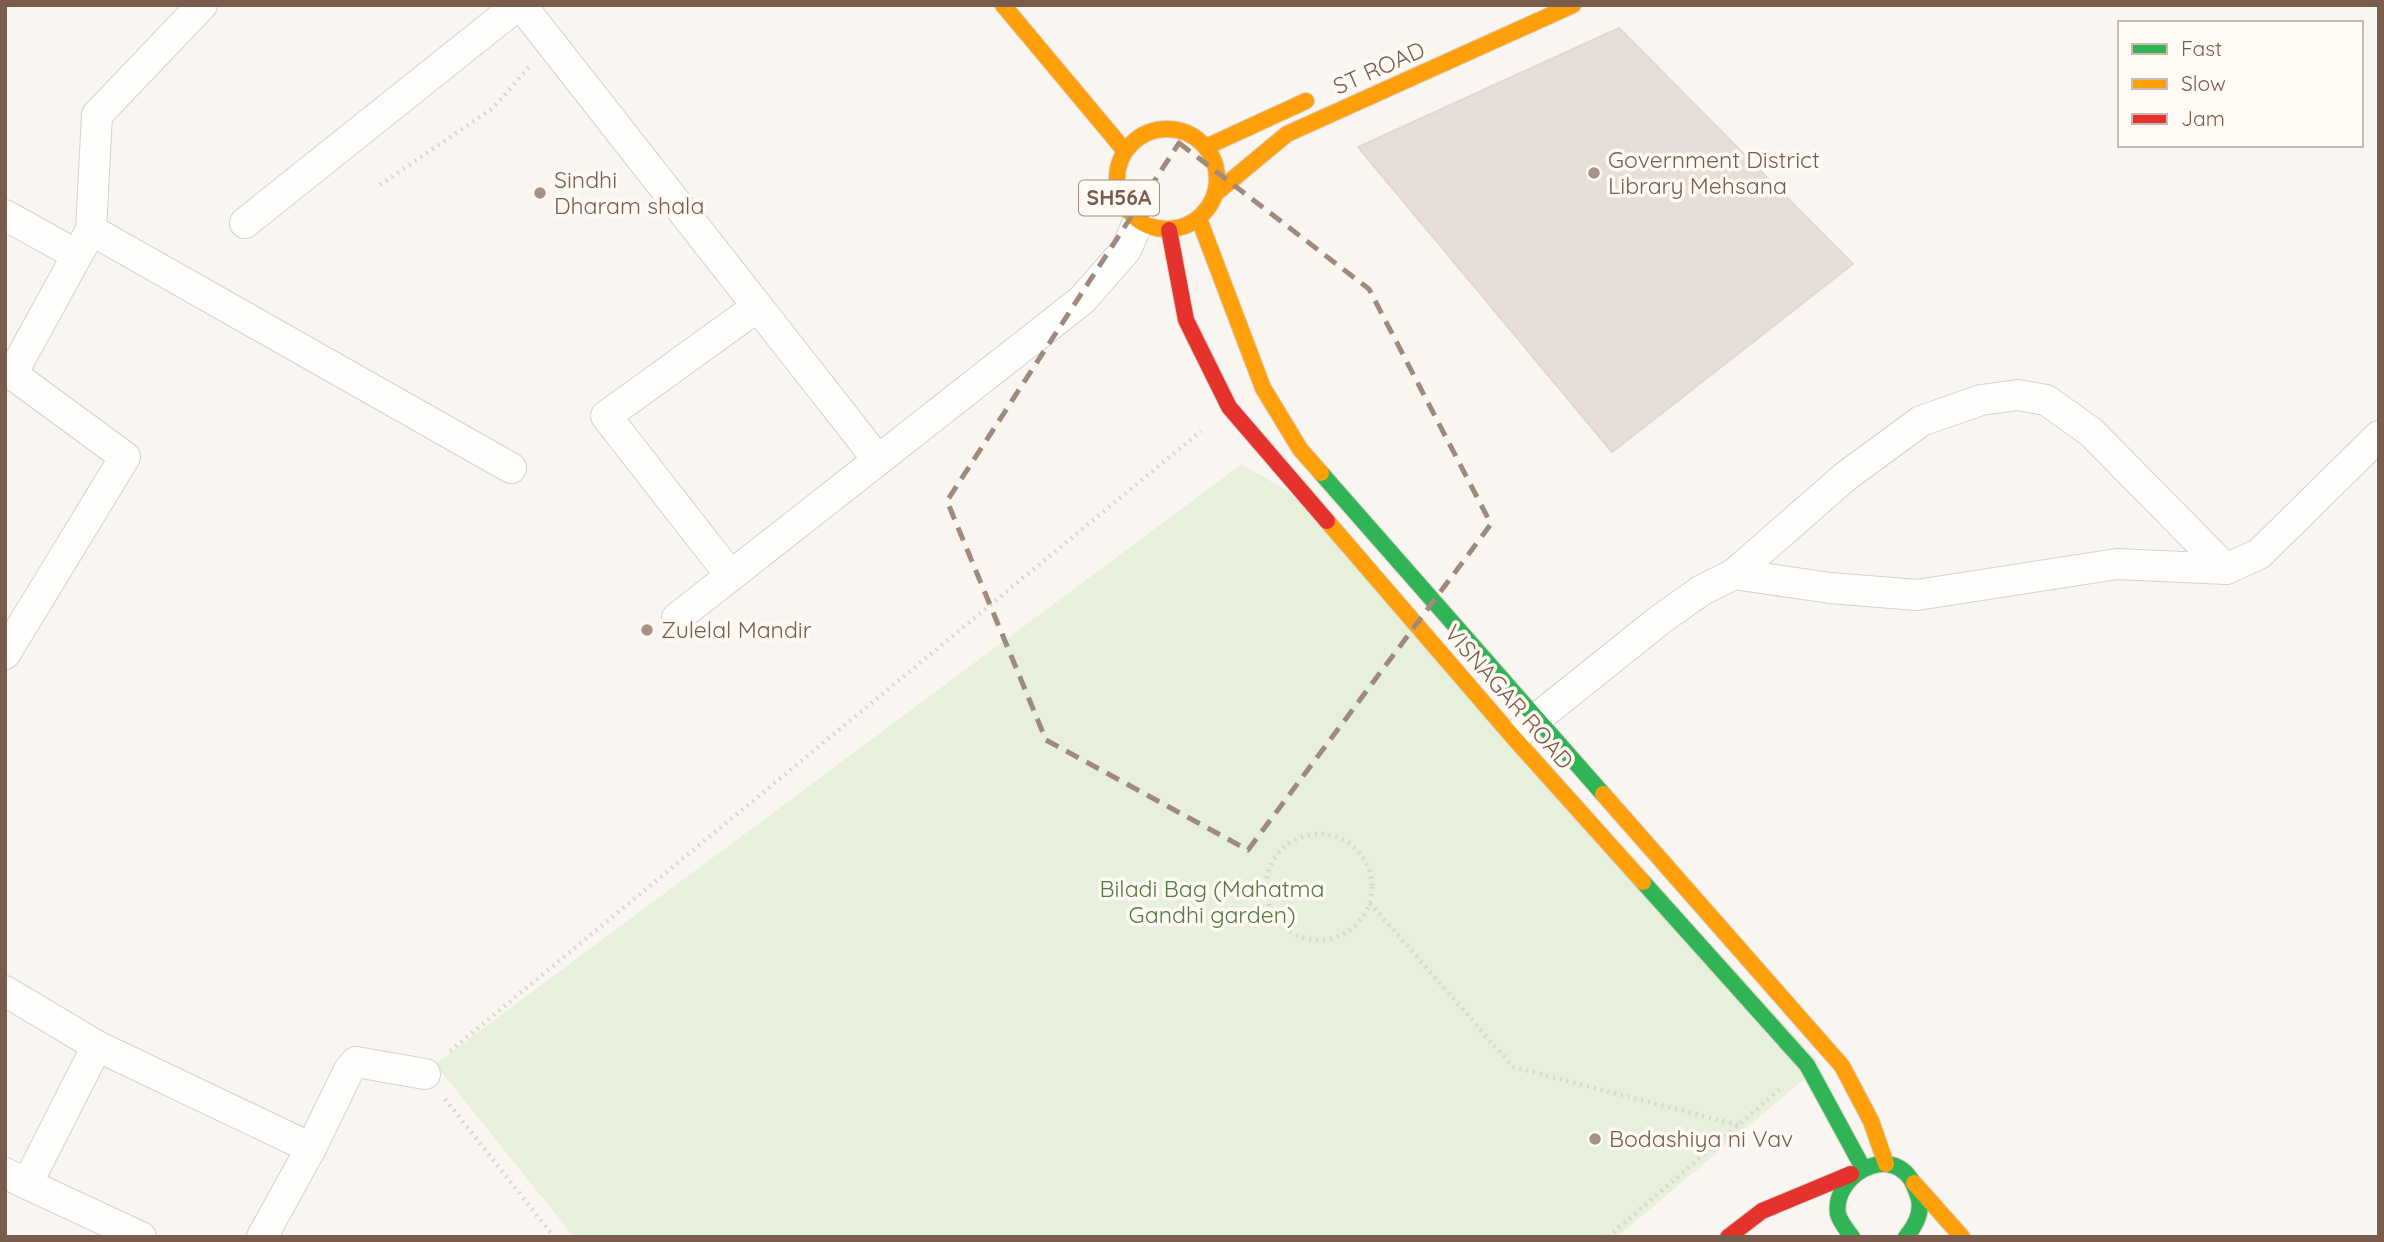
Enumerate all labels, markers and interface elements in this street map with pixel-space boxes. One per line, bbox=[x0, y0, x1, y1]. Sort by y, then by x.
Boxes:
legend bbox=[2118, 21, 2363, 147]
street label: ST ROAD bbox=[1328, 35, 1429, 101]
text: Fast bbox=[2181, 35, 2222, 61]
text: Slow bbox=[2181, 70, 2226, 96]
text: Jam bbox=[2181, 105, 2225, 131]
place label: Government District Library Mehsana bbox=[1608, 145, 1820, 200]
place label: Sindhi Dharam shala bbox=[554, 165, 704, 220]
marker: Government District Library Mehsana bbox=[1586, 165, 1602, 181]
road number: SH56A bbox=[1079, 180, 1159, 216]
marker: Sindhi Dharam shala bbox=[532, 185, 548, 201]
place label: Zulelal Mandir bbox=[661, 615, 812, 644]
street label: VISNAGAR ROAD bbox=[1439, 618, 1580, 775]
marker: Zulelal Mandir bbox=[639, 622, 655, 638]
park label: Biladi Bag (Mahatma Gandhi garden) bbox=[1099, 874, 1325, 929]
place label: Bodashiya ni Vav bbox=[1609, 1124, 1793, 1153]
marker: Bodashiya ni Vav bbox=[1587, 1131, 1603, 1147]

